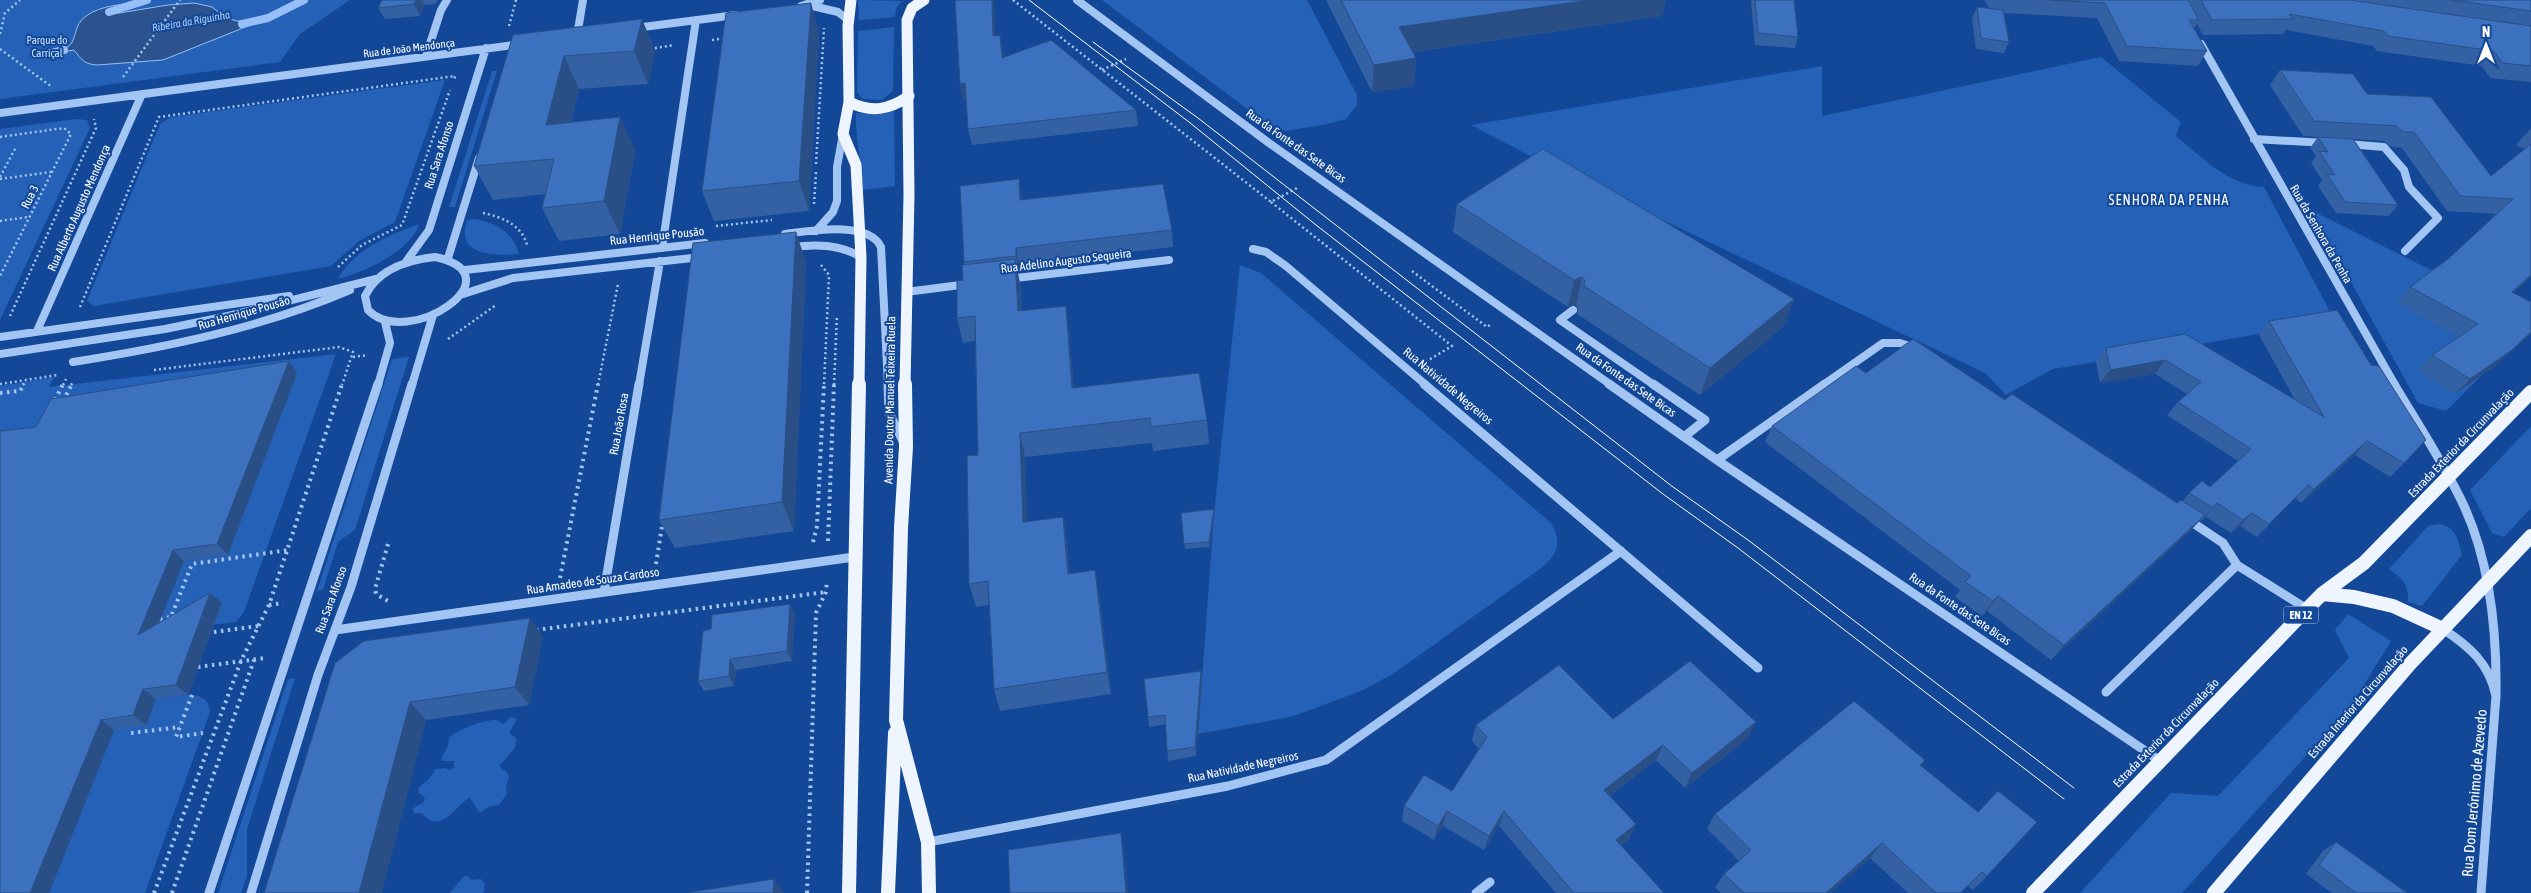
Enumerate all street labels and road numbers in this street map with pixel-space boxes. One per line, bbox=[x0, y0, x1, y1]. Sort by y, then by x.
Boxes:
street label: Rua de João Mendonça bbox=[362, 36, 456, 60]
street label: Rua da Fonte das Sete Bicas bbox=[1243, 106, 1349, 186]
street label: Rua Sara Afonso bbox=[421, 119, 457, 191]
street label: Rua Alberto Augusto Mendonça bbox=[45, 142, 113, 274]
street label: Rua da Senhora da Penha bbox=[2287, 182, 2355, 286]
street label: Rua 3 bbox=[18, 183, 42, 211]
street label: Rua Henrique Pousão bbox=[609, 224, 705, 248]
street label: Rua Adelino Augusto Sequeira bbox=[1000, 246, 1132, 276]
street label: Rua Henrique Pousão bbox=[197, 293, 292, 333]
street label: Avenida Doutor Manuel Teixeira Ruela bbox=[882, 316, 898, 484]
street label: Rua da Fonte das Sete Bicas bbox=[1573, 340, 1679, 420]
street label: Rua Natividade Negreiros bbox=[1400, 344, 1496, 428]
street label: Estrada Exterior da Circunvalação bbox=[2405, 385, 2517, 500]
street label: Rua João Rosa bbox=[607, 392, 631, 456]
street label: Rua Sara Afonso bbox=[312, 564, 350, 636]
street label: Rua Amadeo de Souza Cardoso bbox=[526, 565, 661, 597]
street label: Rua da Fonte das Sete Bicas bbox=[1907, 570, 2013, 648]
road number: EN 12 bbox=[2284, 606, 2318, 624]
street label: Estrada Interior da Circunvalação bbox=[2305, 642, 2411, 761]
street label: Estrada Exterior da Circunvalação bbox=[2110, 675, 2222, 790]
street label: Rua Dom Jerónimo de Azevedo bbox=[2458, 709, 2490, 877]
street label: Rua Natividade Negreiros bbox=[1187, 748, 1299, 786]

